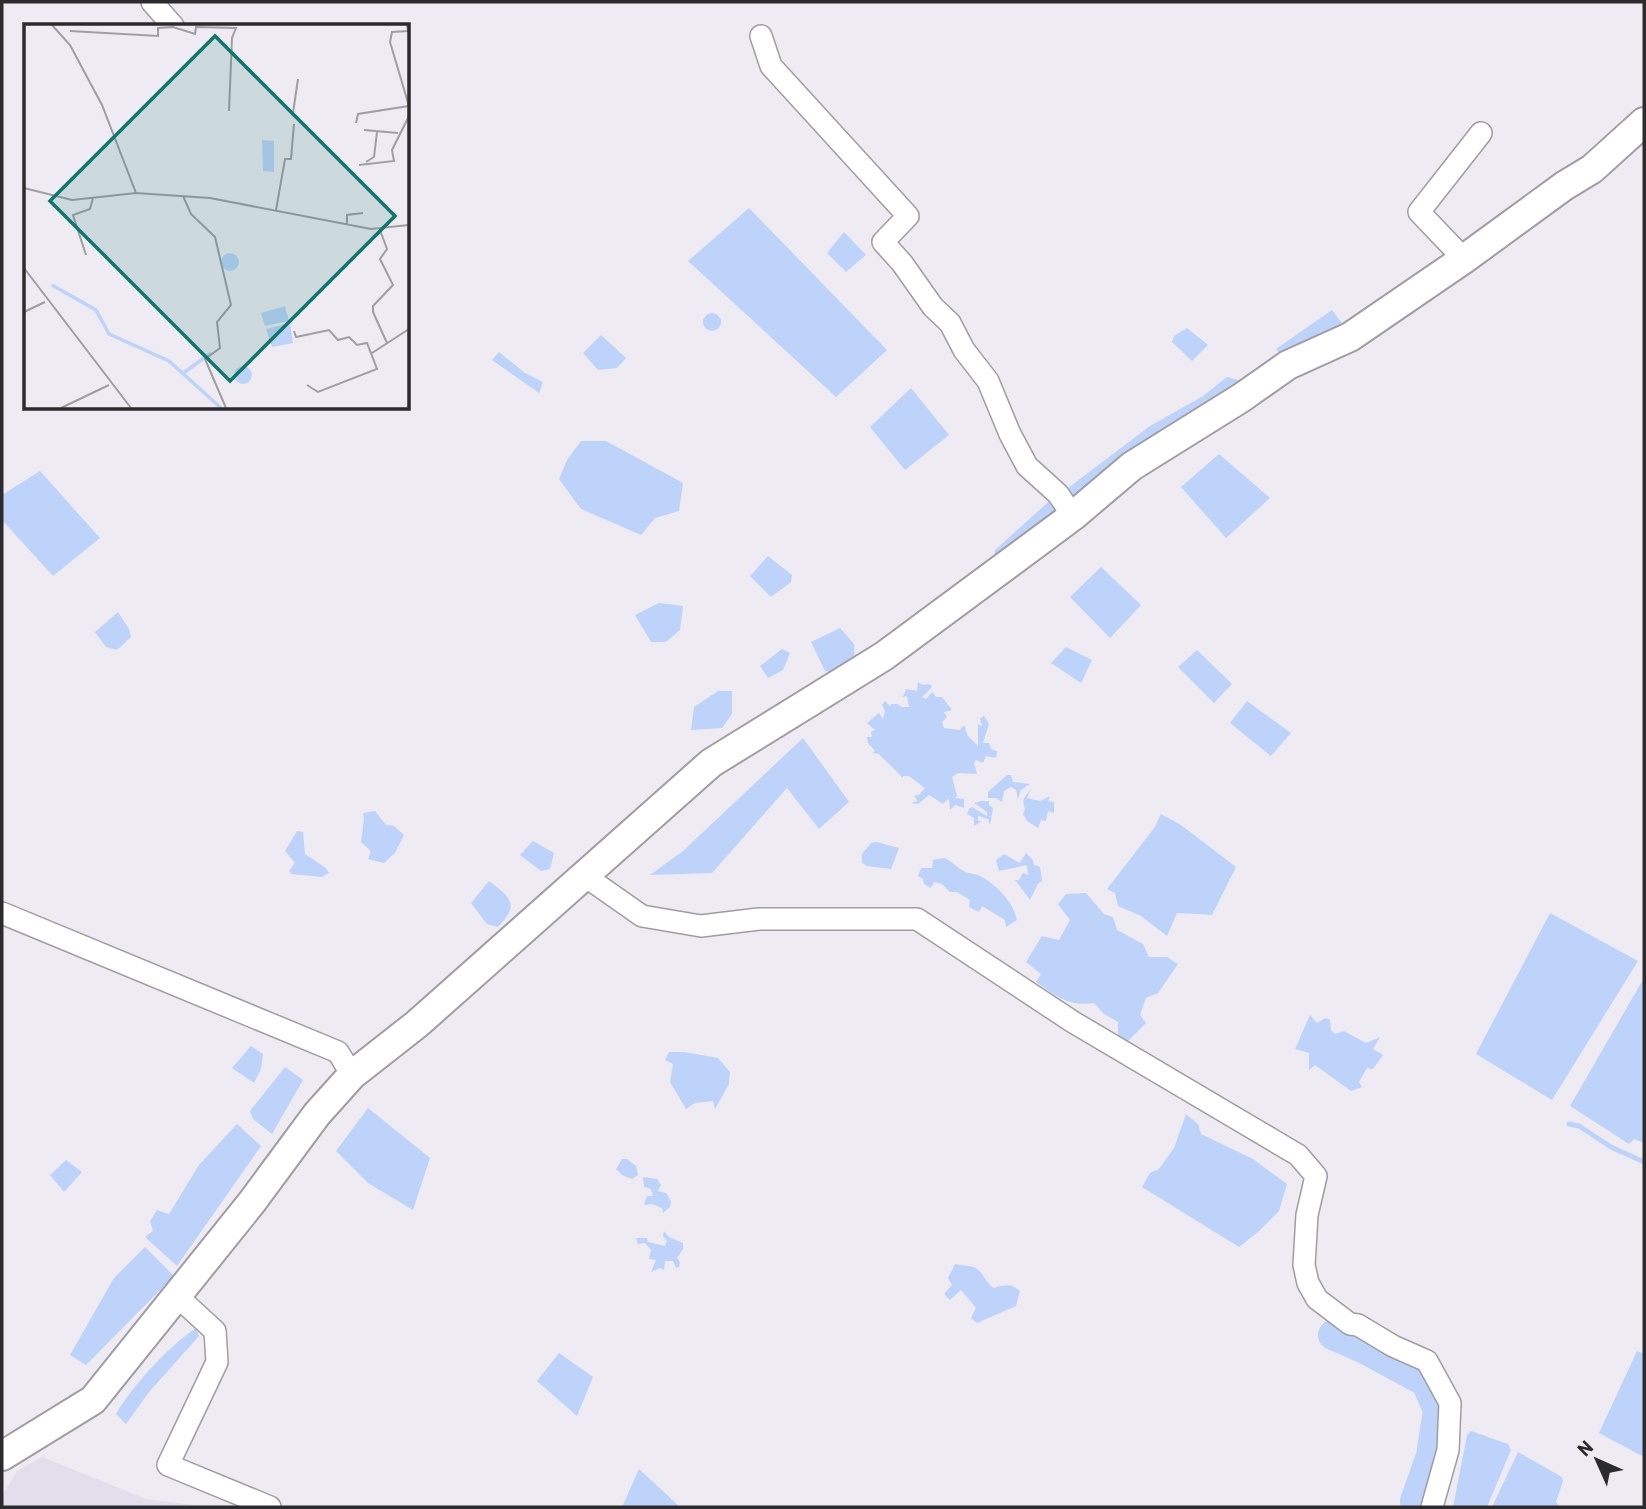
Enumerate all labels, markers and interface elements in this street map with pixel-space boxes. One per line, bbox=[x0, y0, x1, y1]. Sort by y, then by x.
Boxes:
inset map bbox=[24, 24, 410, 410]
north arrow bbox=[1562, 1425, 1632, 1495]
text: N bbox=[1572, 1435, 1597, 1460]

